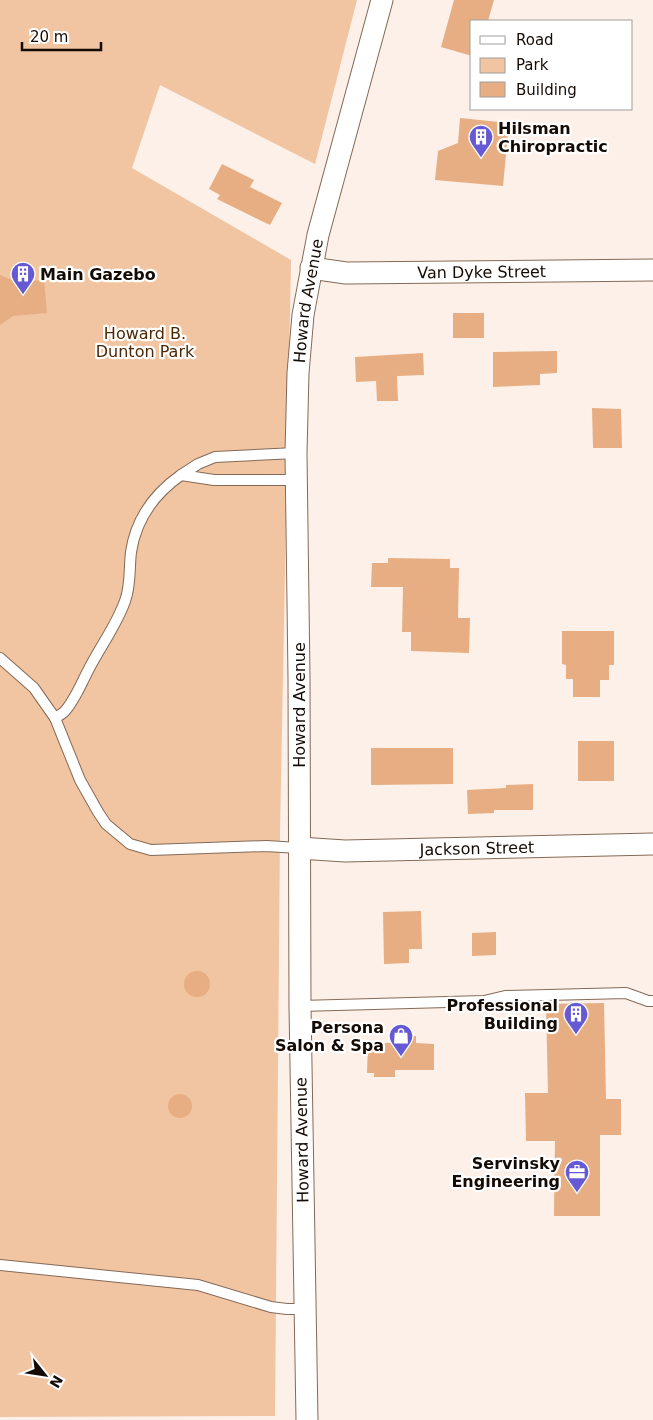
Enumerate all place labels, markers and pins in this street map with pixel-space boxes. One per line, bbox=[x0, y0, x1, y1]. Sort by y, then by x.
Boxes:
place label: Hilsman Chiropractic bbox=[498, 119, 608, 156]
building icon: Hilsman Chiropractic bbox=[468, 124, 494, 158]
building icon: Main Gazebo bbox=[10, 261, 36, 295]
place label: Main Gazebo bbox=[40, 265, 156, 284]
place label: Professional Building bbox=[446, 996, 558, 1033]
building icon: Professional Building bbox=[563, 1001, 589, 1035]
place label: Persona Salon & Spa bbox=[275, 1018, 384, 1055]
shop icon: Persona Salon & Spa bbox=[388, 1023, 414, 1057]
place label: Servinsky Engineering bbox=[451, 1154, 561, 1191]
office icon: Servinsky Engineering bbox=[564, 1159, 590, 1193]

